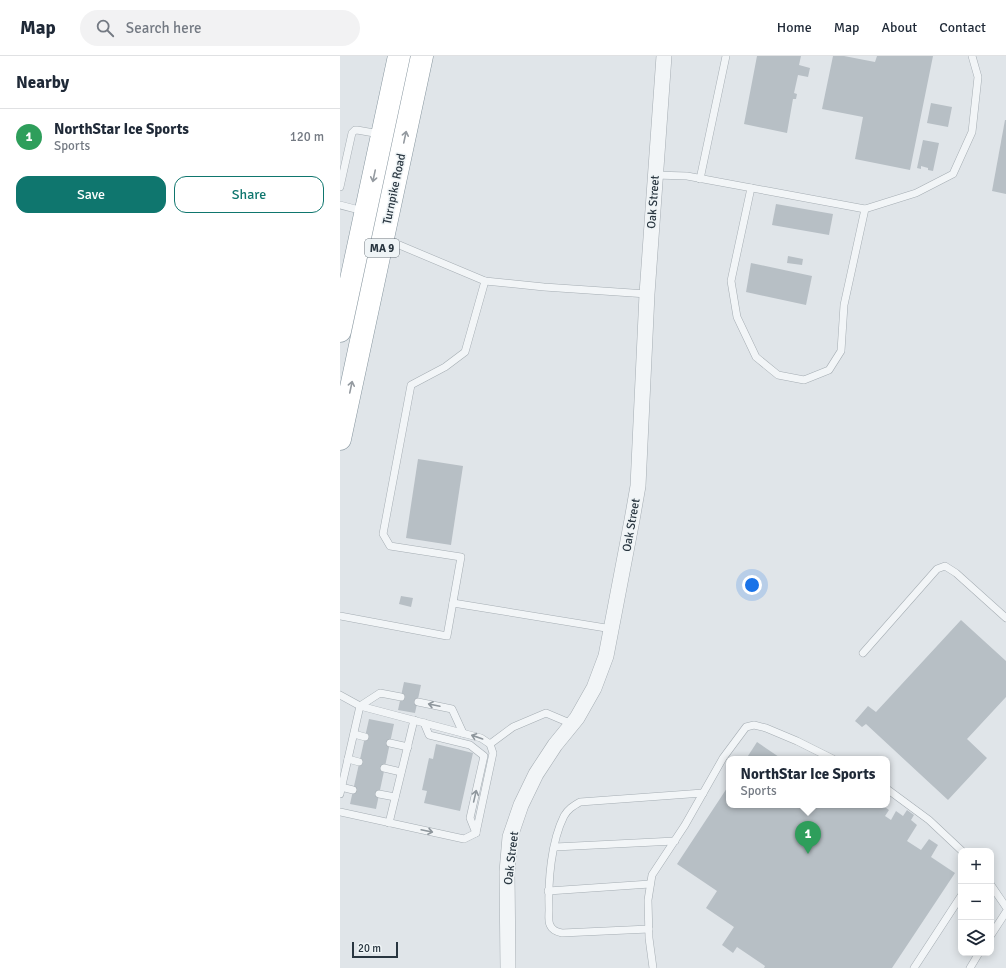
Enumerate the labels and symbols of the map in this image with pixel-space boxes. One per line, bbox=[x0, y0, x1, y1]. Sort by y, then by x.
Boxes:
one-way arrow bbox=[401, 131, 409, 144]
street label: Turnpike Road bbox=[380, 152, 409, 226]
one-way arrow bbox=[369, 169, 377, 182]
street label: Oak Street bbox=[644, 175, 663, 229]
road number: MA 9 bbox=[365, 239, 399, 257]
one-way arrow bbox=[348, 381, 356, 394]
street label: Oak Street bbox=[619, 497, 644, 553]
your location bbox=[742, 575, 762, 595]
one-way arrow bbox=[428, 701, 441, 709]
one-way arrow bbox=[472, 733, 484, 741]
one-way arrow bbox=[471, 790, 479, 803]
pin: 1 bbox=[795, 821, 821, 854]
one-way arrow bbox=[420, 828, 433, 836]
street label: Oak Street bbox=[501, 830, 522, 886]
scale bar bbox=[352, 940, 398, 959]

